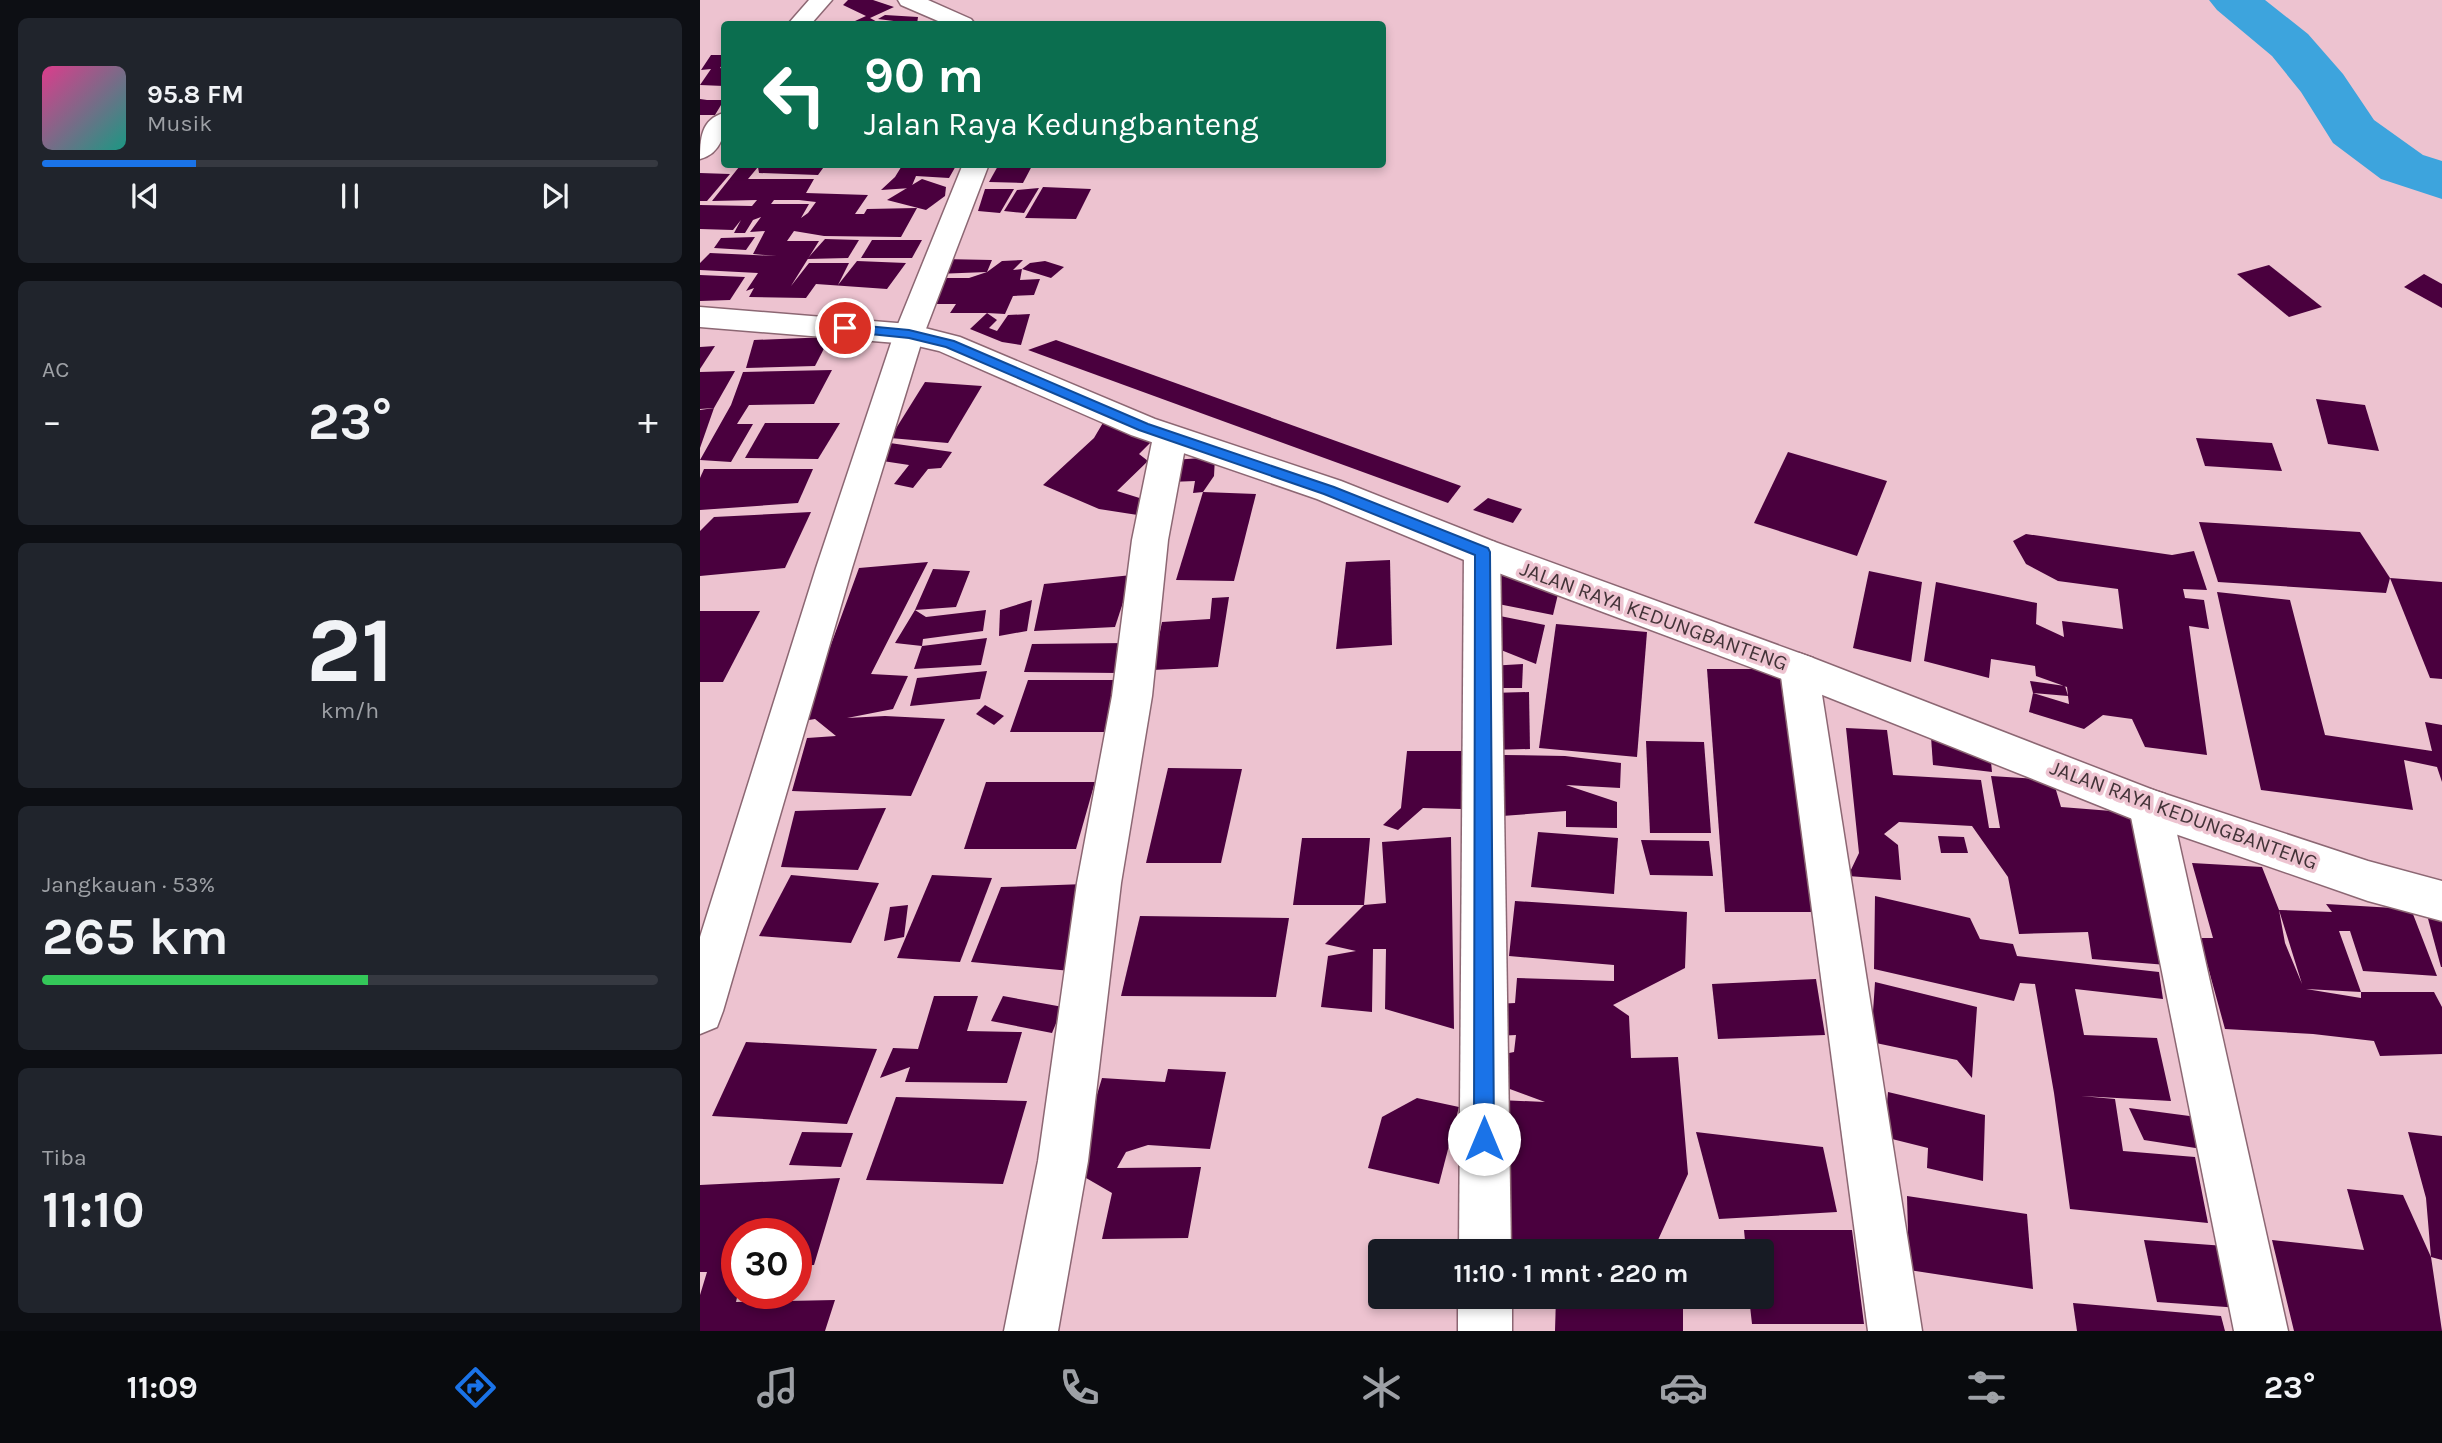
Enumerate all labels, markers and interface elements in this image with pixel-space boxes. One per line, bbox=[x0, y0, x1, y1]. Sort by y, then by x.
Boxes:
text: 90 m bbox=[864, 47, 984, 104]
icon: left bbox=[749, 49, 840, 140]
text: 95.8 FM bbox=[147, 79, 244, 110]
text: Jalan Raya Kedungbanteng bbox=[864, 106, 1259, 143]
text: Musik bbox=[147, 110, 212, 137]
icon: previous bbox=[126, 177, 164, 215]
icon: pause bbox=[331, 177, 369, 215]
icon: next bbox=[536, 177, 574, 215]
pin bbox=[815, 298, 875, 358]
icon: arrive bbox=[826, 309, 864, 347]
text: AC bbox=[42, 356, 69, 383]
text: 23° bbox=[308, 391, 392, 452]
text: − bbox=[42, 399, 62, 444]
text: + bbox=[638, 399, 658, 444]
street label: JALAN RAYA KEDUNGBANTENG bbox=[1517, 556, 1791, 676]
text: 21 bbox=[306, 598, 394, 704]
text: km/h bbox=[321, 697, 379, 724]
street label: JALAN RAYA KEDUNGBANTENG bbox=[2047, 755, 2321, 875]
text: Jangkauan · 53% bbox=[42, 871, 215, 898]
text: 265 km bbox=[42, 906, 229, 967]
position arrow bbox=[1447, 1102, 1521, 1176]
text: Tiba bbox=[42, 1144, 87, 1171]
text: 11:10 bbox=[42, 1179, 145, 1240]
speed limit sign: 30 bbox=[721, 1218, 812, 1309]
text: 11:10 · 1 mnt · 220 m bbox=[1454, 1258, 1688, 1289]
icon: directions bbox=[451, 1363, 500, 1412]
icon: music bbox=[753, 1363, 802, 1412]
icon: phone bbox=[1055, 1363, 1104, 1412]
icon: climate bbox=[1357, 1363, 1406, 1412]
icon: car bbox=[1659, 1363, 1708, 1412]
icon: filters bbox=[1962, 1363, 2011, 1412]
text: 11:09 bbox=[127, 1369, 198, 1406]
text: 23° bbox=[2264, 1369, 2315, 1406]

